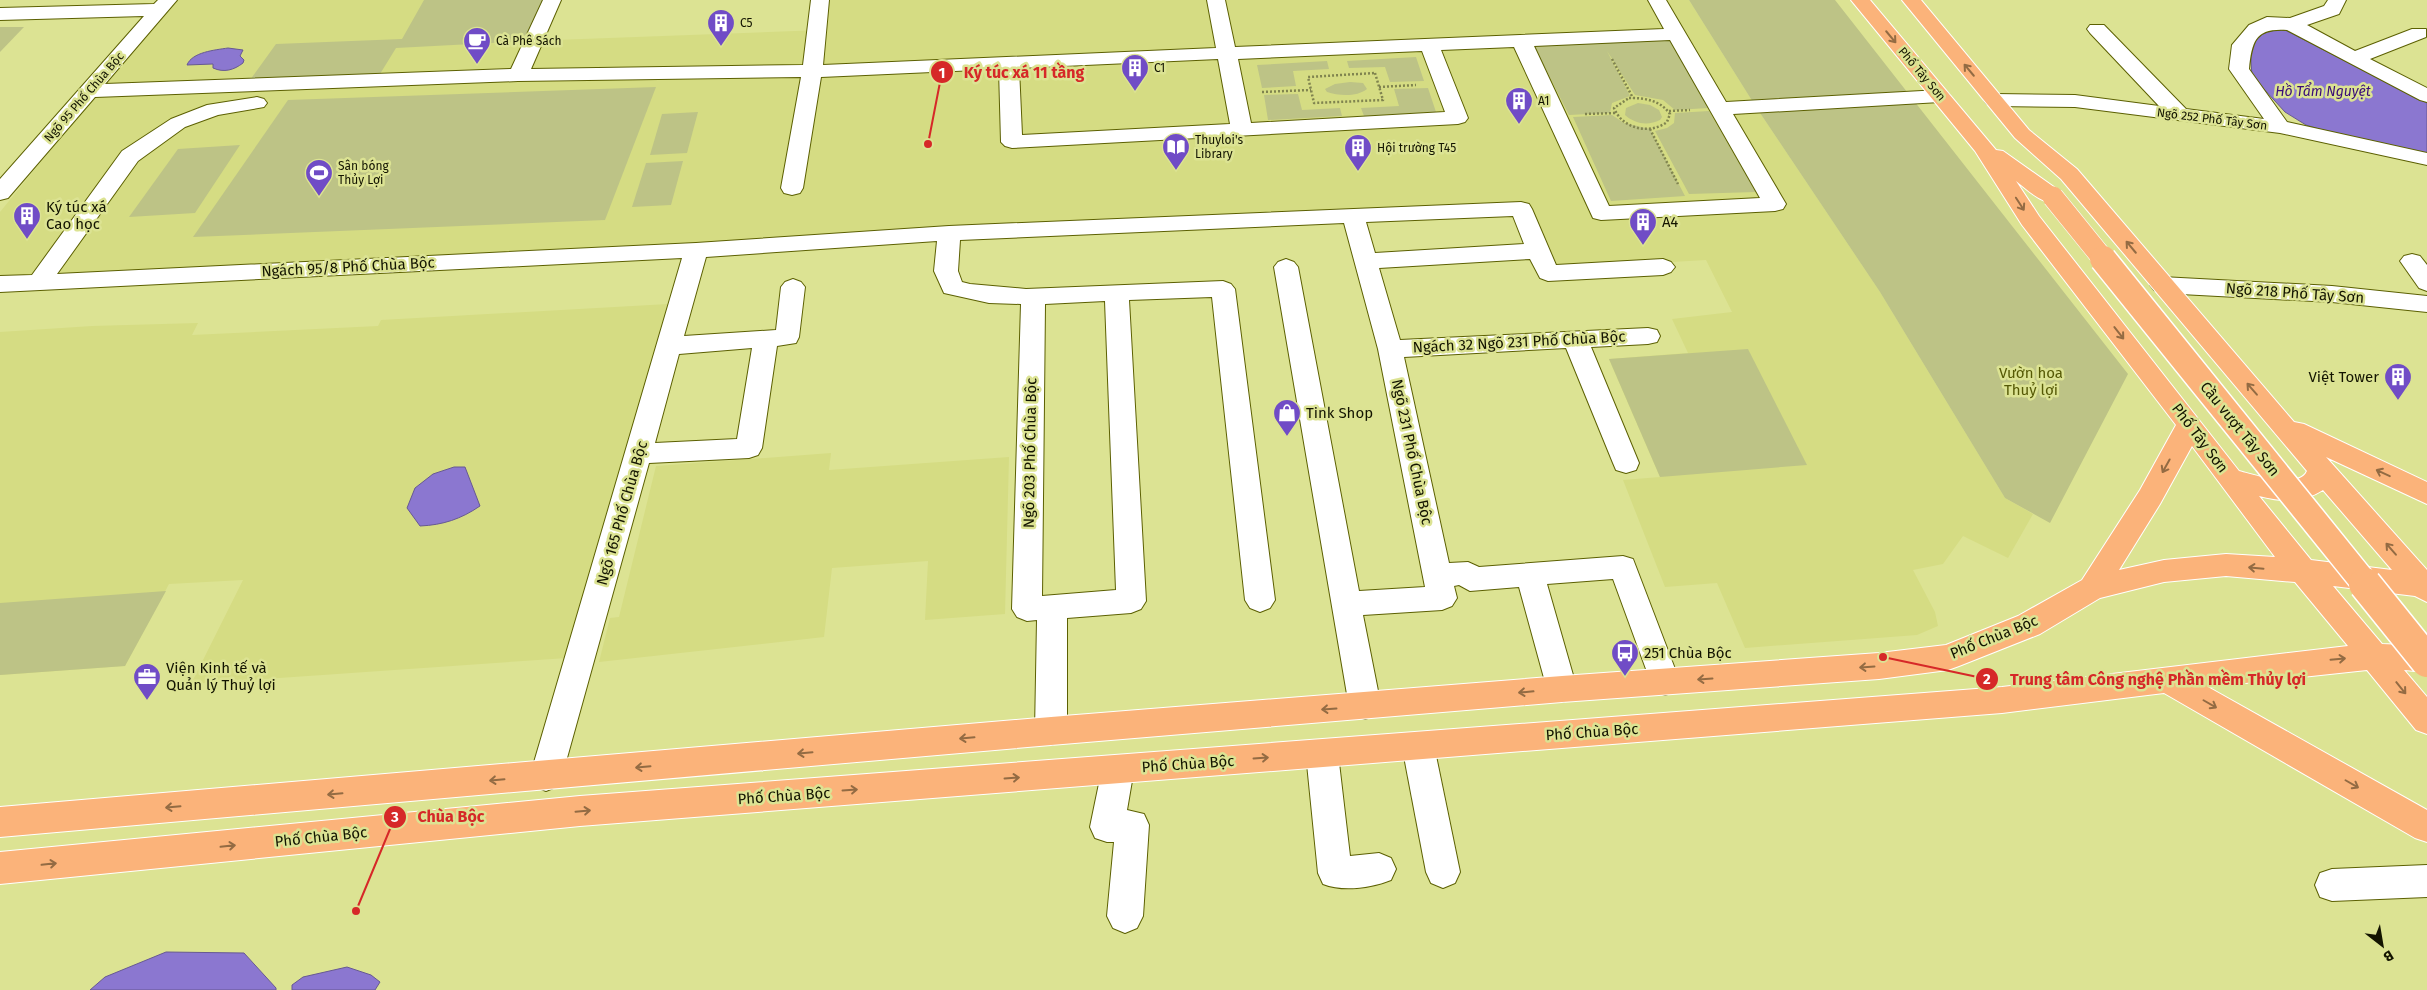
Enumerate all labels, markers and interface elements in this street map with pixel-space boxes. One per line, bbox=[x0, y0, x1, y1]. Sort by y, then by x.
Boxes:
building icon: C5 bbox=[706, 8, 736, 47]
place label: C5 bbox=[740, 16, 753, 30]
cafe icon: Cà Phê Sách bbox=[462, 26, 492, 65]
one-way arrow bbox=[1885, 31, 1897, 44]
place label: Cà Phê Sách bbox=[496, 34, 562, 48]
street label: Phố Tây Sơn bbox=[1896, 44, 1949, 104]
street label: Ngõ 95 Phố Chùa Bộc bbox=[40, 48, 127, 145]
building icon: C1 bbox=[1120, 53, 1150, 92]
callout: Ký túc xá 11 tầng bbox=[929, 57, 1095, 88]
place label: C1 bbox=[1154, 61, 1165, 75]
text: Ký túc xá 11 tầng bbox=[964, 62, 1084, 82]
text: 1 bbox=[939, 64, 945, 82]
one-way arrow bbox=[1963, 64, 1974, 77]
water label: Hồ Tẩm Nguyệt bbox=[2275, 82, 2371, 100]
building icon: A1 bbox=[1504, 86, 1534, 125]
place label: A1 bbox=[1538, 94, 1549, 108]
street label: Ngõ 252 Phố Tây Sơn bbox=[2156, 104, 2268, 133]
library icon: Thuyloi's Library bbox=[1161, 132, 1191, 171]
place label: Thuyloi's Library bbox=[1195, 133, 1243, 161]
building icon: Hội trường T45 bbox=[1343, 133, 1373, 172]
place label: Hội trường T45 bbox=[1377, 141, 1456, 155]
sports icon: Sân bóng Thủy Lợi bbox=[304, 158, 334, 197]
place label: Sân bóng Thủy Lợi bbox=[338, 159, 389, 187]
one-way arrow bbox=[2014, 197, 2025, 211]
place label: Ký túc xá Cao học bbox=[46, 198, 107, 233]
building icon: Ký túc xá Cao học bbox=[12, 201, 42, 240]
building icon: A4 bbox=[1628, 207, 1658, 246]
place label: A4 bbox=[1662, 213, 1678, 231]
one-way arrow bbox=[2125, 241, 2136, 254]
street label: Ngách 95/8 Phố Chùa Bộc bbox=[261, 253, 435, 281]
street label: Ngõ 218 Phố Tây Sơn bbox=[2225, 279, 2365, 307]
one-way arrow bbox=[2113, 326, 2124, 339]
street label: Ngách 32 Ngõ 231 Phố Chùa Bộc bbox=[1412, 327, 1626, 357]
building icon: Việt Tower bbox=[2383, 362, 2413, 401]
park label: Vườn hoa Thuỷ lợi bbox=[1999, 364, 2063, 399]
place label: Việt Tower bbox=[2308, 368, 2379, 386]
street label: Ngõ 203 Phố Chùa Bộc bbox=[1020, 378, 1040, 528]
street label: Ngõ 231 Phố Chùa Bộc bbox=[1388, 378, 1436, 526]
street label: Cầu vượt Tây Sơn bbox=[2197, 378, 2283, 480]
one-way arrow bbox=[2246, 382, 2257, 395]
shop icon: Tink Shop bbox=[1272, 398, 1302, 437]
street label: Phố Tây Sơn bbox=[2168, 400, 2232, 476]
place label: Tink Shop bbox=[1306, 404, 1373, 422]
street label: Ngõ 165 Phố Chùa Bộc bbox=[593, 439, 651, 587]
one-way arrow bbox=[2161, 459, 2171, 473]
one-way arrow bbox=[2376, 468, 2391, 477]
one-way arrow bbox=[2385, 542, 2397, 555]
one-way arrow bbox=[2248, 563, 2264, 572]
street label: Phố Chùa Bộc bbox=[1948, 611, 2040, 663]
bus stop icon: 251 Chùa Bộc bbox=[1610, 638, 1640, 677]
place label: 251 Chùa Bộc bbox=[1644, 644, 1732, 662]
one-way arrow bbox=[2330, 655, 2346, 664]
place label: Viện Kinh tế và Quản lý Thuỷ lợi bbox=[166, 659, 276, 694]
office icon: Viện Kinh tế và Quản lý Thuỷ lợi bbox=[132, 662, 162, 701]
one-way arrow bbox=[1859, 662, 1875, 671]
callout: Trung tâm Công nghệ Phần mềm Thủy lợi bbox=[1975, 664, 2316, 695]
text: Trung tâm Công nghệ Phần mềm Thủy lợi bbox=[2010, 669, 2306, 689]
text: 2 bbox=[1983, 670, 1991, 688]
one-way arrow bbox=[1697, 674, 1713, 684]
one-way arrow bbox=[2396, 681, 2407, 694]
one-way arrow bbox=[1518, 687, 1534, 697]
one-way arrow bbox=[2203, 699, 2217, 709]
one-way arrow bbox=[1321, 704, 1337, 714]
street label: Phố Chùa Bộc bbox=[1545, 720, 1639, 744]
one-way arrow bbox=[959, 733, 975, 743]
one-way arrow bbox=[798, 748, 814, 758]
street label: Phố Chùa Bộc bbox=[1141, 752, 1235, 776]
one-way arrow bbox=[1253, 754, 1269, 763]
one-way arrow bbox=[636, 763, 652, 772]
one-way arrow bbox=[1004, 773, 1020, 782]
one-way arrow bbox=[489, 775, 505, 785]
one-way arrow bbox=[2344, 779, 2359, 789]
street label: Phố Chùa Bộc bbox=[737, 784, 831, 808]
one-way arrow bbox=[842, 786, 858, 795]
one-way arrow bbox=[327, 789, 343, 798]
callout: Chùa Bộc bbox=[383, 801, 495, 832]
one-way arrow bbox=[165, 802, 181, 812]
text: Chùa Bộc bbox=[418, 807, 485, 826]
one-way arrow bbox=[575, 807, 591, 816]
text: 3 bbox=[390, 808, 399, 826]
street label: Phố Chùa Bộc bbox=[274, 823, 368, 851]
one-way arrow bbox=[219, 841, 235, 851]
one-way arrow bbox=[40, 859, 56, 868]
north arrow bbox=[2357, 920, 2407, 970]
text: B bbox=[2380, 946, 2397, 965]

